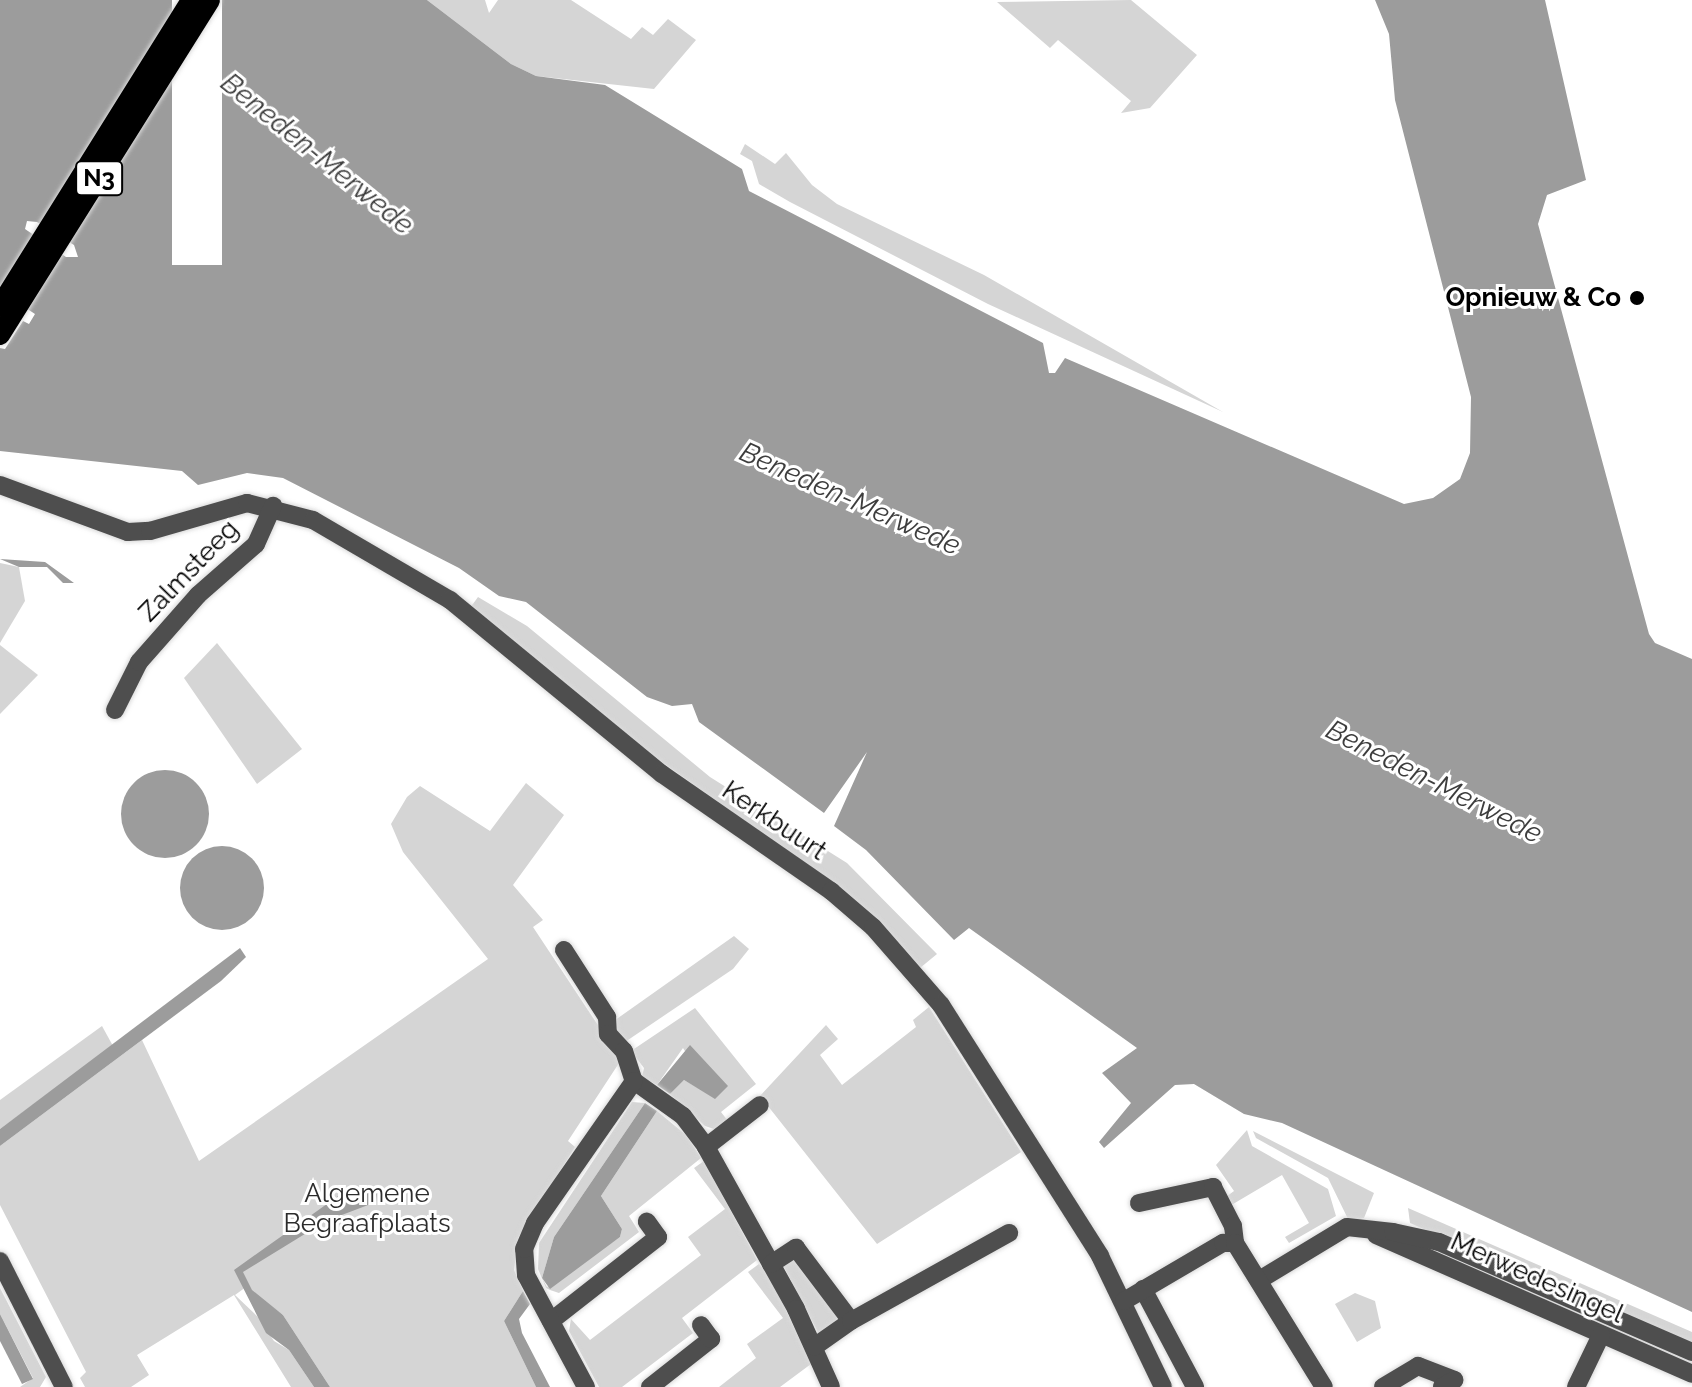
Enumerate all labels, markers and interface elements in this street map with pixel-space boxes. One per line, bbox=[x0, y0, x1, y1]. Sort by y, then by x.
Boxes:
water label: Beneden-Merwede bbox=[214, 66, 420, 242]
road number: N3 bbox=[75, 158, 123, 198]
place label: Opnieuw & Co bbox=[1445, 282, 1621, 314]
marker: Opnieuw & Co bbox=[1628, 289, 1646, 307]
water label: Beneden-Merwede bbox=[735, 435, 965, 563]
street label: Zalmsteeg bbox=[133, 514, 245, 628]
water label: Beneden-Merwede bbox=[1320, 713, 1548, 851]
street label: Kerkbuurt bbox=[716, 775, 832, 867]
park label: Algemene Begraafplaats bbox=[283, 1178, 451, 1240]
street label: Merwedesingel bbox=[1446, 1226, 1628, 1330]

